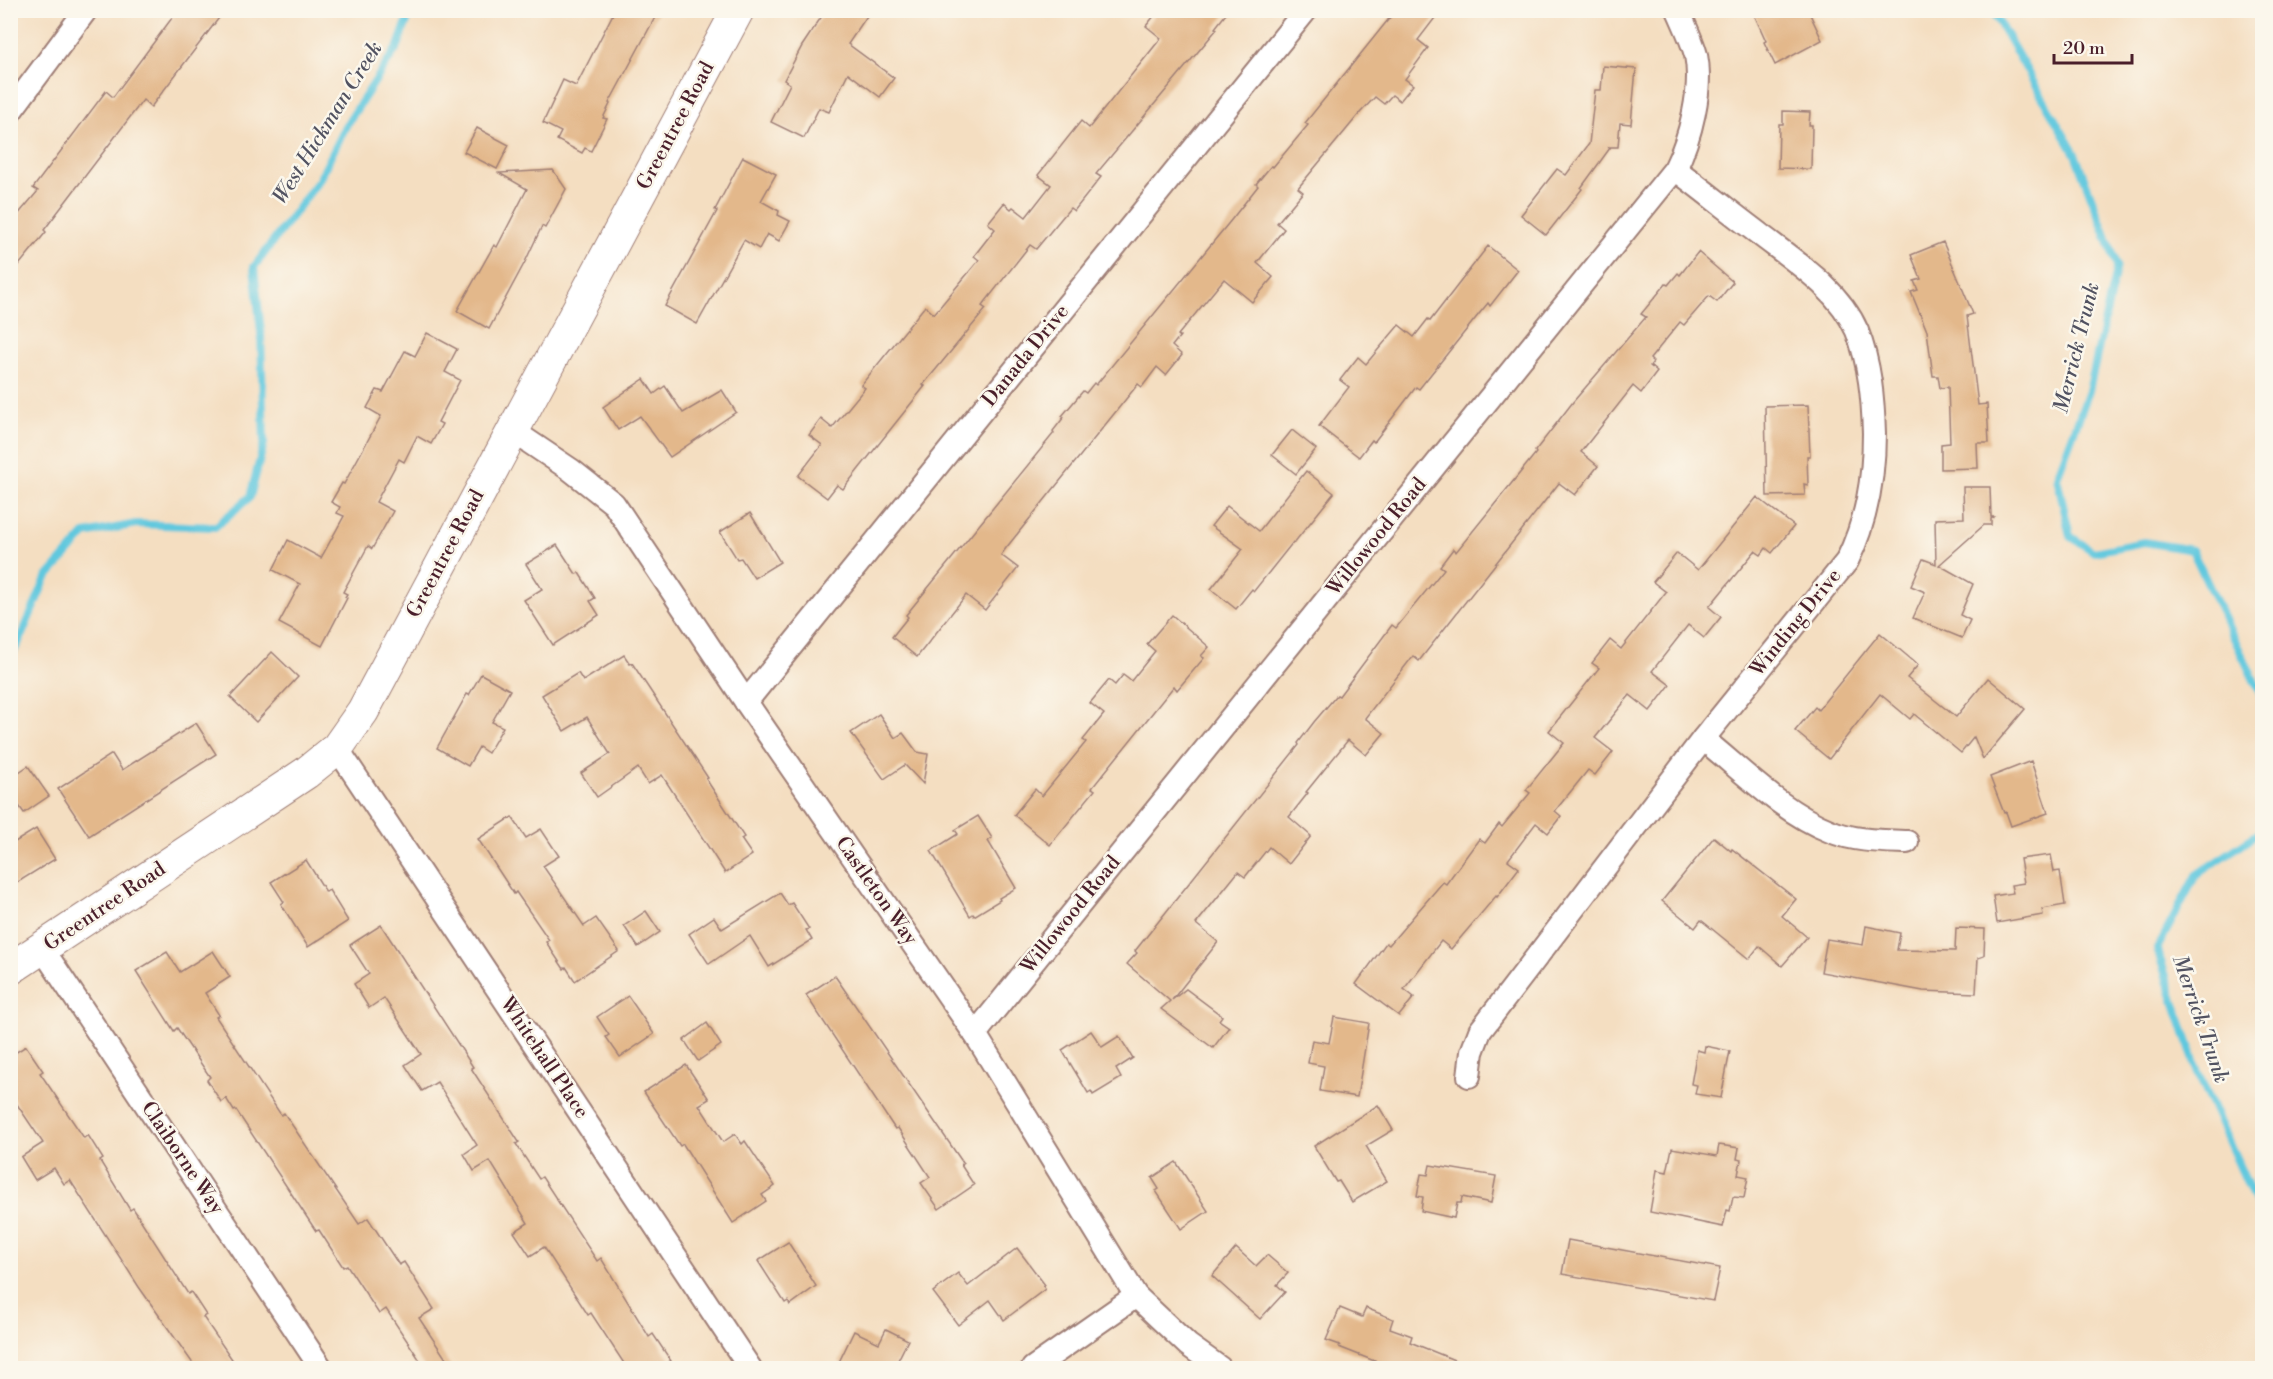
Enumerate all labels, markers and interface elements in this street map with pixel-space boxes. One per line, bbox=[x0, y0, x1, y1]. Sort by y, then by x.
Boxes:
scale bar bbox=[2054, 27, 2132, 65]
water label: West Hickman Creek bbox=[267, 37, 389, 209]
text: 20 m bbox=[2063, 37, 2105, 60]
street label: Greentree Road bbox=[632, 57, 721, 194]
water label: Merrick Trunk bbox=[2048, 280, 2106, 416]
street label: Danada Drive bbox=[977, 300, 1075, 412]
street label: Willowood Road bbox=[1321, 472, 1433, 602]
street label: Greentree Road bbox=[402, 485, 491, 622]
street label: Winding Drive bbox=[1744, 564, 1847, 683]
street label: Castleton Way bbox=[829, 832, 923, 950]
street label: Willowood Road bbox=[1015, 850, 1127, 980]
street label: Greentree Road bbox=[39, 857, 171, 957]
water label: Merrick Trunk bbox=[2166, 952, 2234, 1086]
street label: Whitehall Place bbox=[494, 992, 594, 1124]
street label: Claiborne Way bbox=[135, 1097, 229, 1219]

